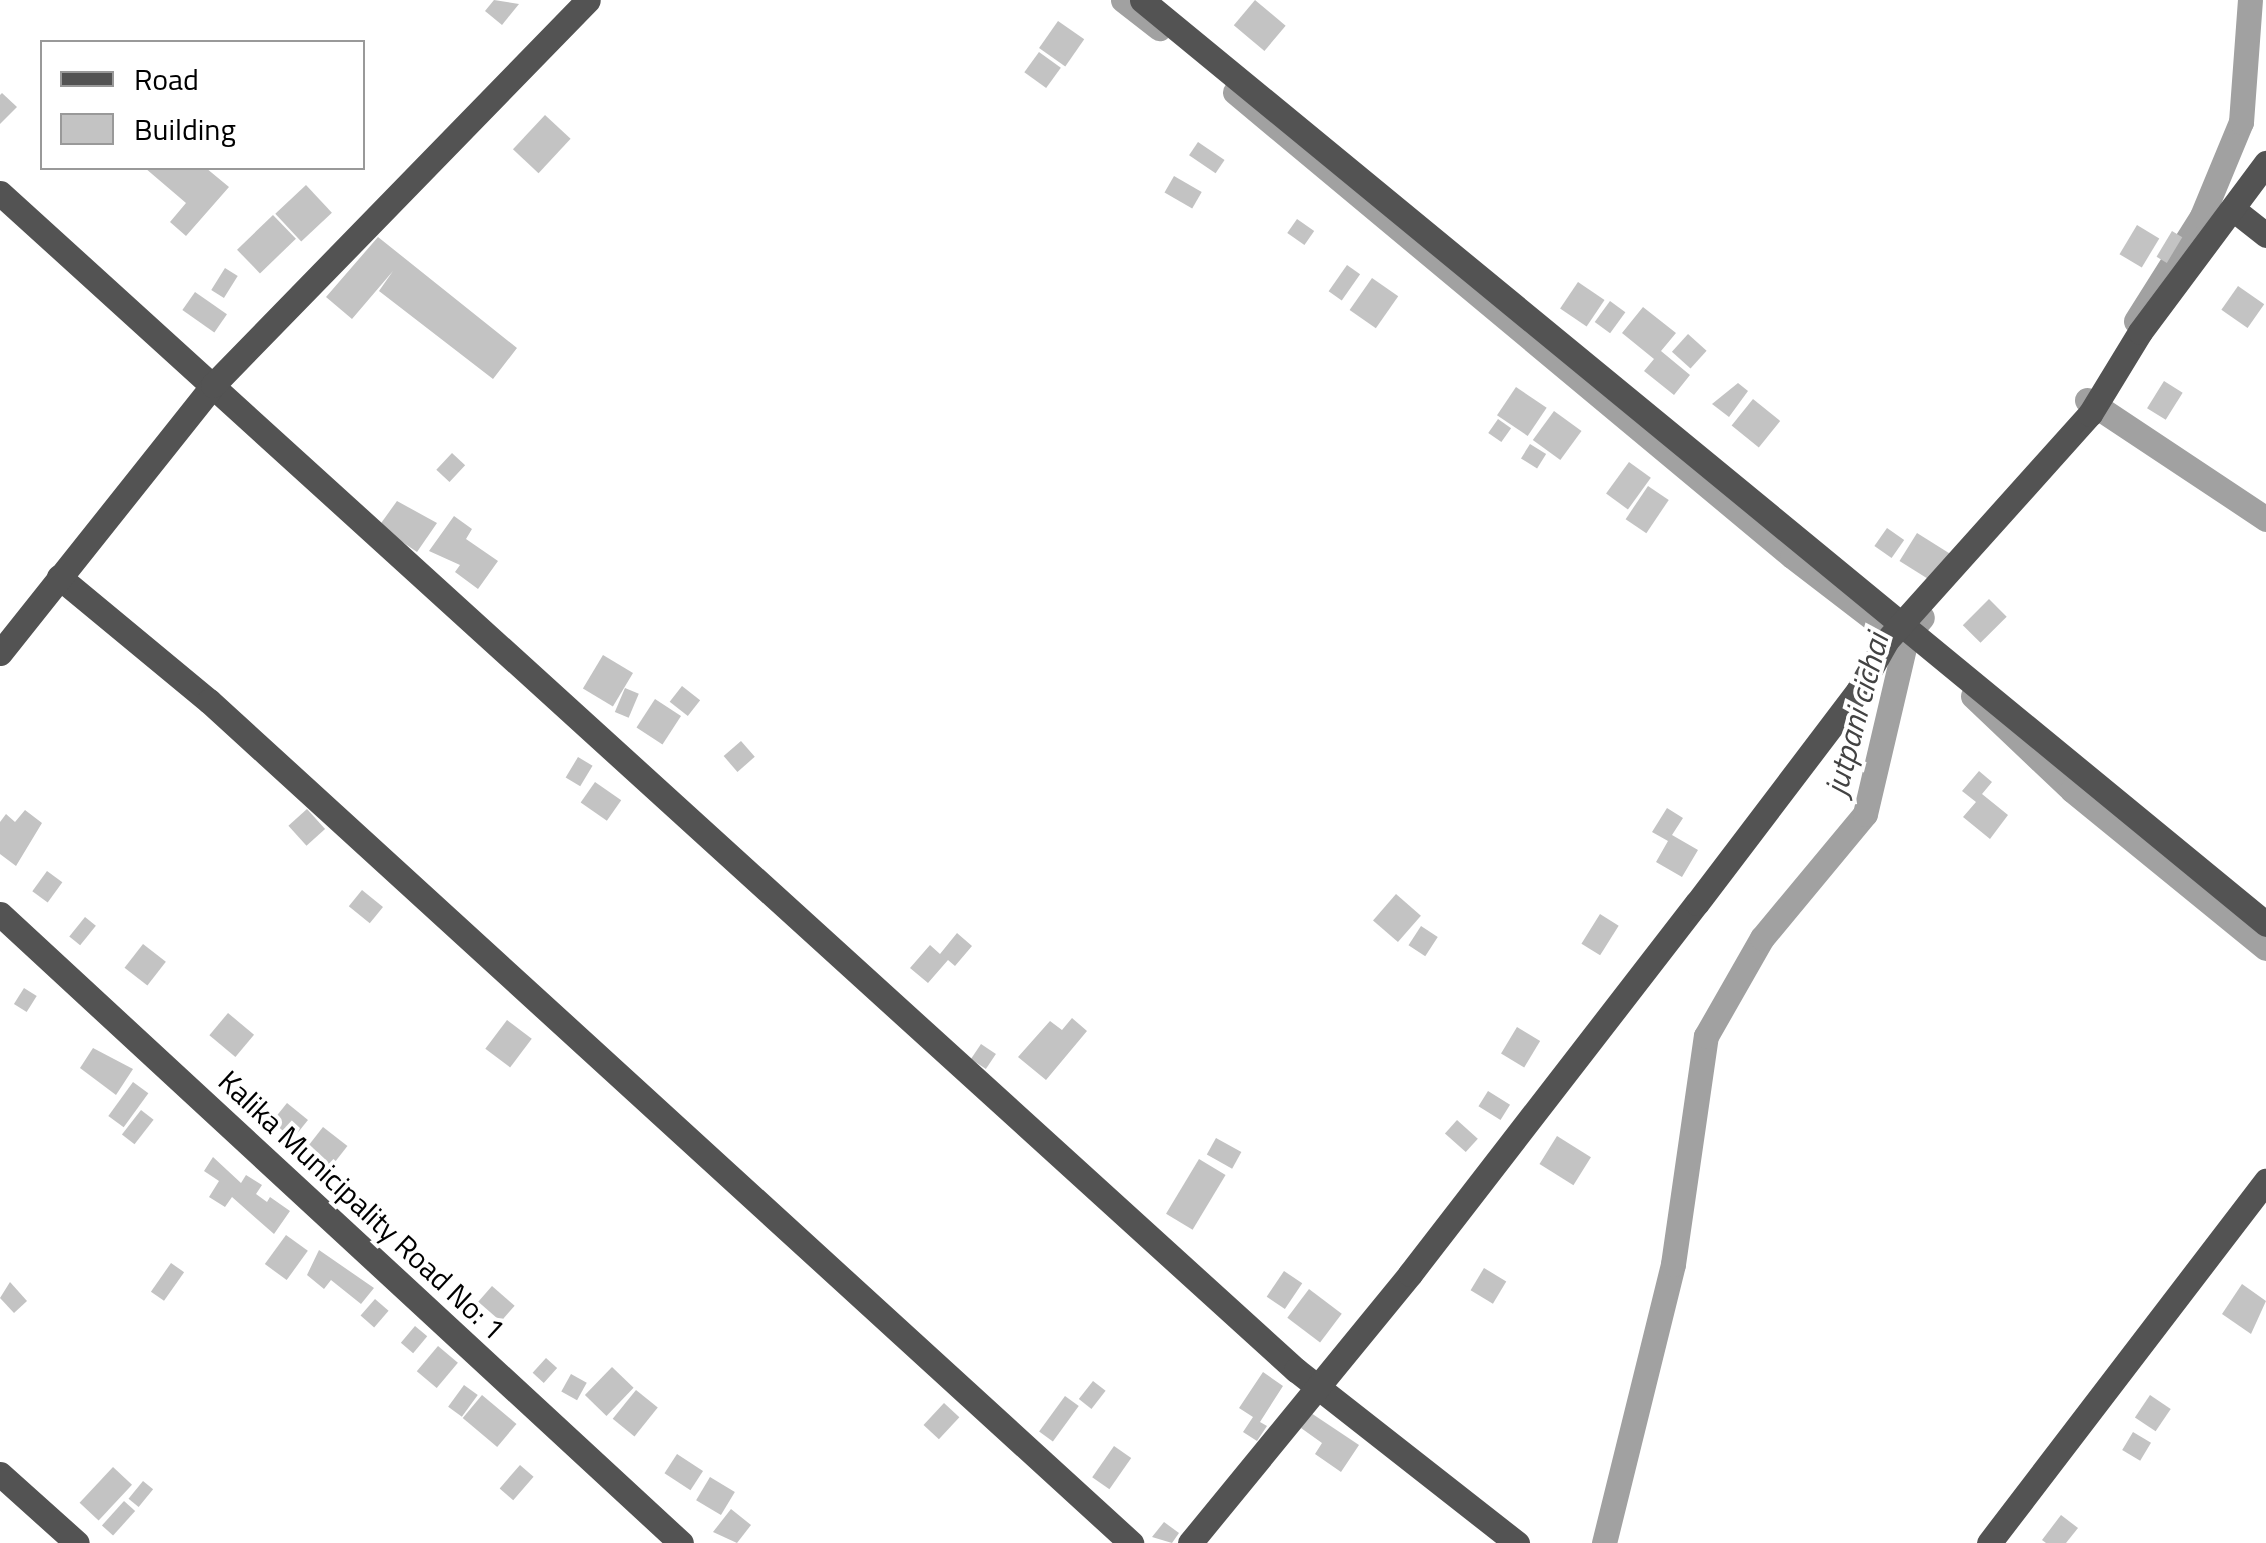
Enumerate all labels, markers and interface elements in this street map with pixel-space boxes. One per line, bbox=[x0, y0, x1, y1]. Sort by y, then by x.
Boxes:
legend bbox=[40, 40, 365, 170]
text: Road bbox=[134, 56, 199, 102]
text: Building bbox=[134, 106, 236, 152]
water label: jutpani cichai bbox=[1816, 629, 1896, 799]
street label: Kalika Municipality Road No: 1 bbox=[211, 1063, 513, 1347]

